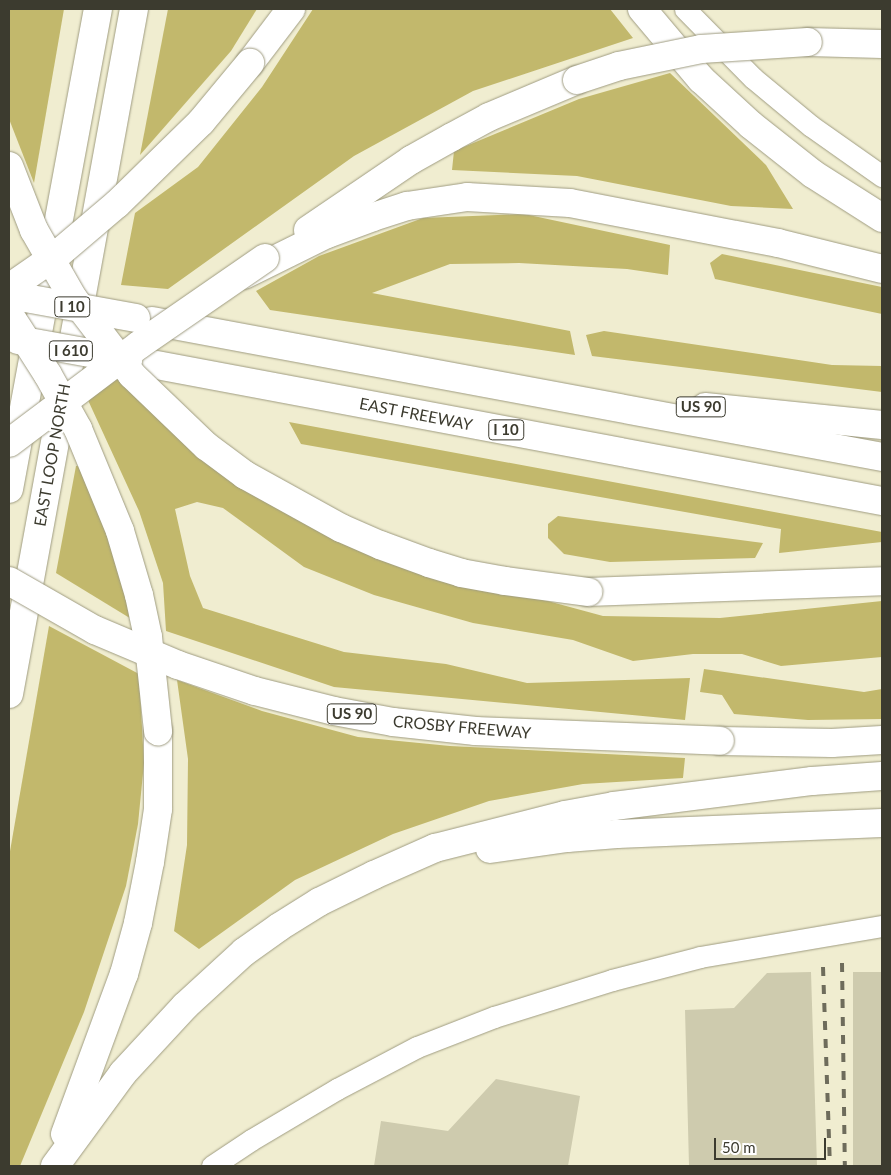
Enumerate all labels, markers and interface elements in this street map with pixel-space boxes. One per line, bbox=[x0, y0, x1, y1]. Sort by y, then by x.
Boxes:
road number: I 10 bbox=[53, 294, 91, 320]
road number: I 610 bbox=[48, 338, 94, 364]
street label: EAST LOOP NORTH bbox=[30, 382, 74, 528]
street label: EAST FREEWAY bbox=[358, 394, 474, 434]
road number: US 90 bbox=[675, 394, 727, 420]
road number: I 10 bbox=[487, 418, 525, 442]
road number: US 90 bbox=[326, 702, 378, 726]
street label: CROSBY FREEWAY bbox=[392, 711, 532, 743]
scale bar bbox=[716, 1128, 828, 1160]
text: 50 m bbox=[722, 1138, 756, 1156]

